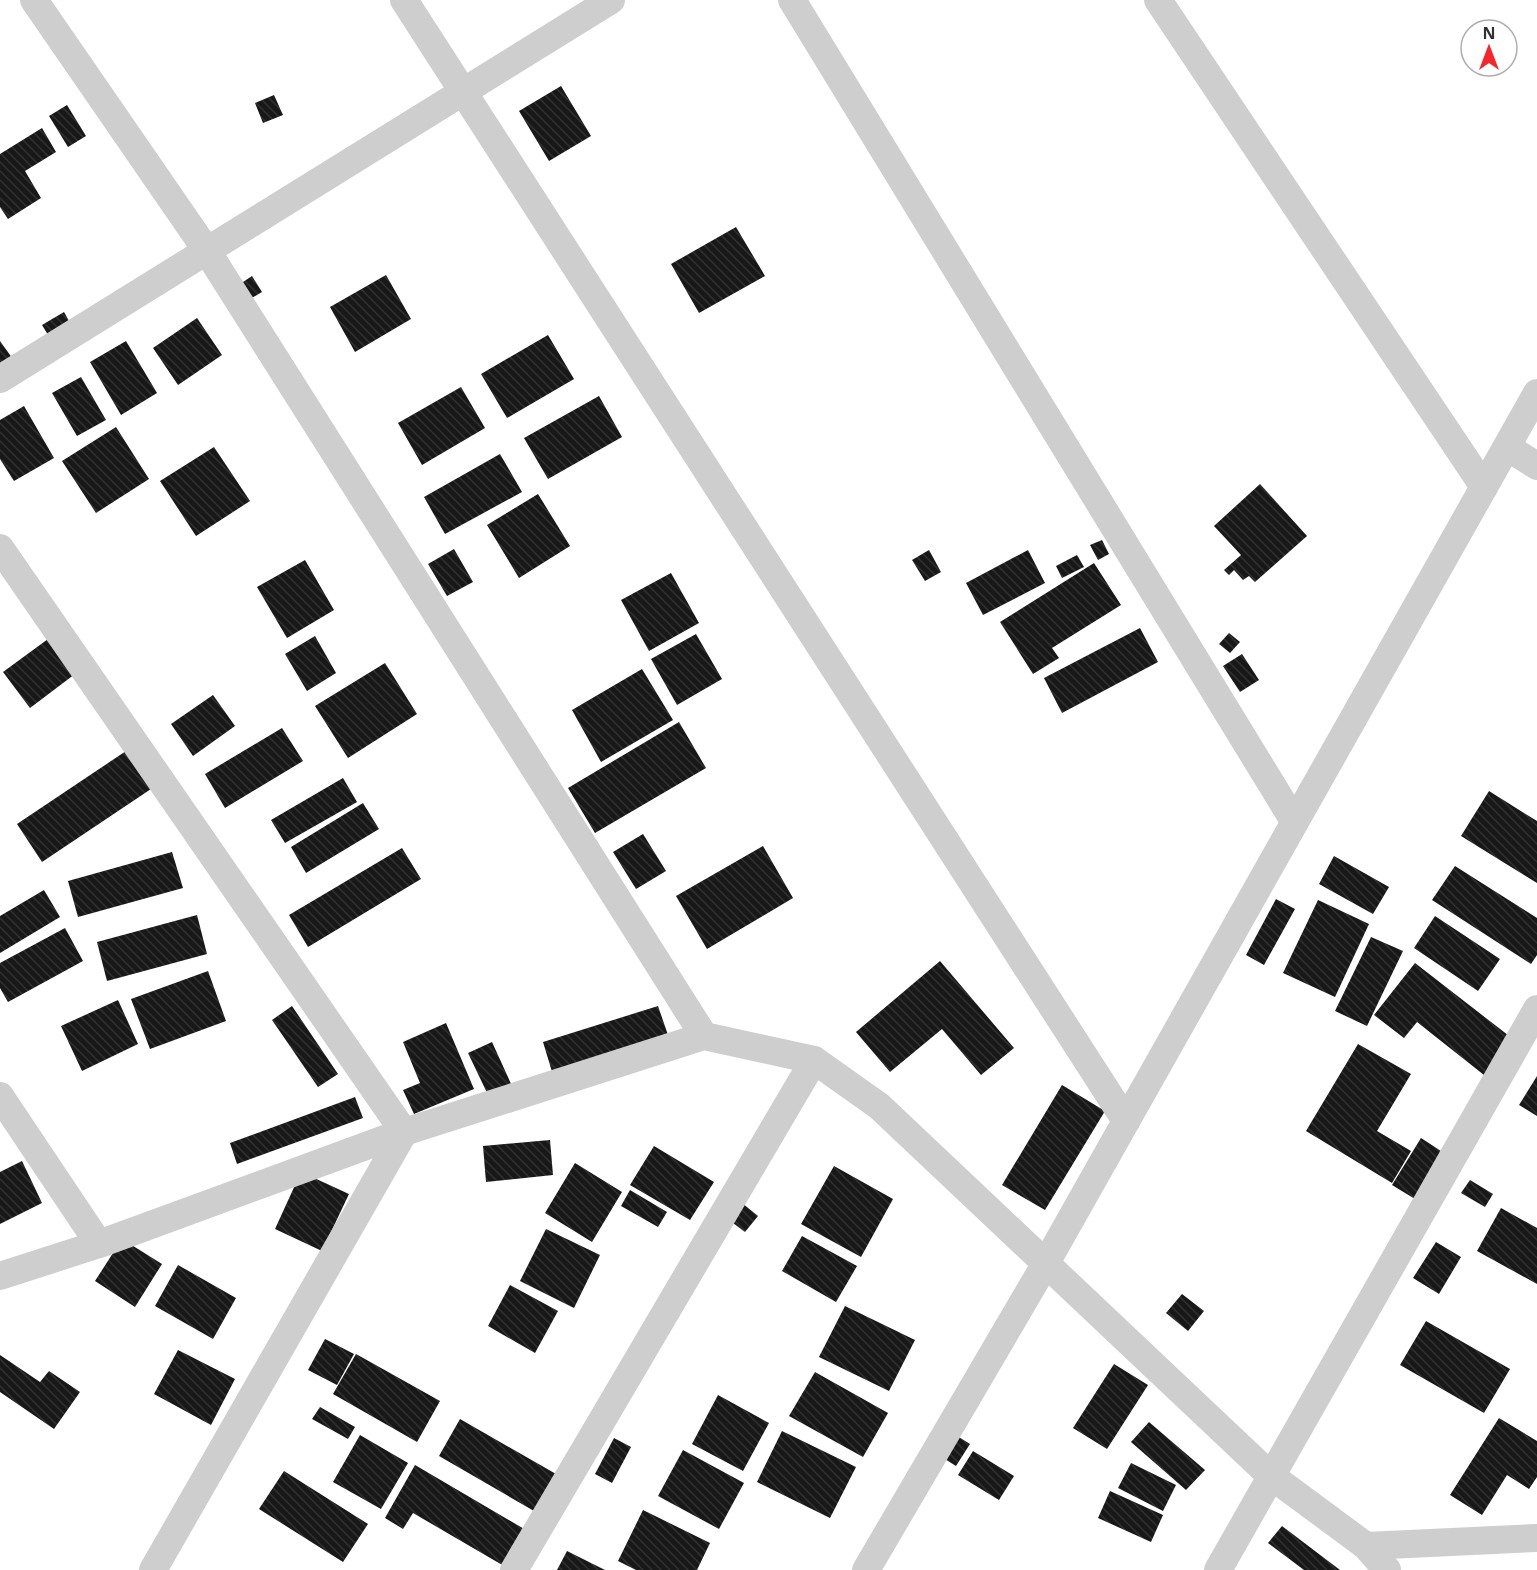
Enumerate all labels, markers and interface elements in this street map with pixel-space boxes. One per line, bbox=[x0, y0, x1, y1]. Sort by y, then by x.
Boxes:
north arrow bbox=[1459, 18, 1519, 78]
text: N bbox=[1482, 22, 1496, 44]

